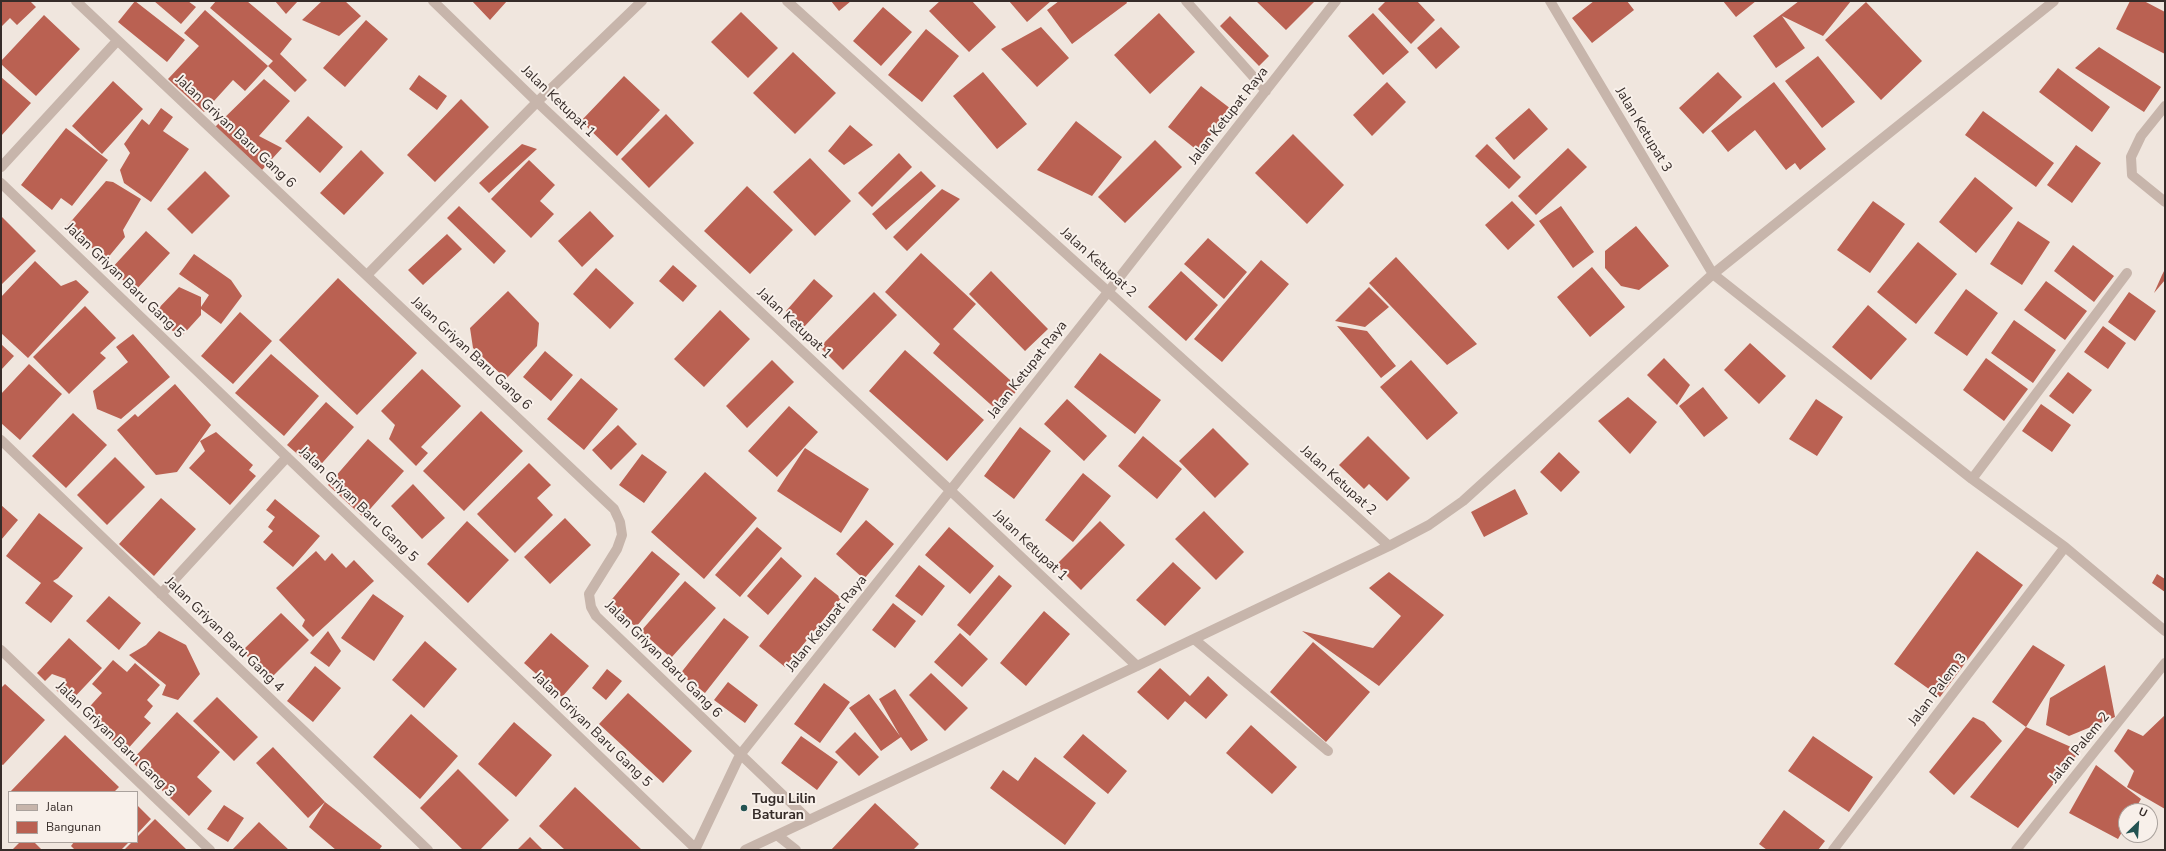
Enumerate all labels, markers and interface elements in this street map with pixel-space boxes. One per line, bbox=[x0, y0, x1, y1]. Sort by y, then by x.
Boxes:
street label: Jalan Ketupat 1 bbox=[518, 62, 598, 142]
street label: Jalan Ketupat Raya bbox=[1186, 64, 1272, 168]
street label: Jalan Griyan Baru Gang 6 bbox=[171, 72, 299, 192]
street label: Jalan Ketupat 3 bbox=[1611, 84, 1675, 176]
street label: Jalan Griyan Baru Gang 5 bbox=[61, 220, 187, 342]
street label: Jalan Ketupat 2 bbox=[1057, 225, 1139, 301]
street label: Jalan Ketupat 1 bbox=[753, 285, 835, 363]
street label: Jalan Griyan Baru Gang 6 bbox=[407, 294, 535, 414]
street label: Jalan Ketupat Raya bbox=[985, 318, 1071, 422]
street label: Jalan Ketupat 2 bbox=[1297, 443, 1379, 519]
street label: Jalan Griyan Baru Gang 5 bbox=[295, 444, 421, 566]
street label: Jalan Ketupat 1 bbox=[989, 507, 1071, 585]
street label: Jalan Ketupat Raya bbox=[783, 572, 871, 676]
street label: Jalan Griyan Baru Gang 4 bbox=[161, 574, 287, 696]
street label: Jalan Griyan Baru Gang 6 bbox=[601, 598, 725, 722]
street label: Jalan Palem 3 bbox=[1905, 650, 1971, 730]
street label: Jalan Griyan Baru Gang 5 bbox=[529, 669, 655, 791]
street label: Jalan Griyan Baru Gang 3 bbox=[52, 679, 178, 801]
street label: Jalan Palem 2 bbox=[2046, 709, 2114, 787]
legend bbox=[8, 791, 138, 843]
place label: Tugu Lilin Baturan bbox=[752, 792, 816, 824]
text: Jalan bbox=[46, 799, 73, 815]
marker: Tugu Lilin Baturan bbox=[739, 803, 749, 813]
north arrow bbox=[2118, 803, 2158, 843]
text: U bbox=[2136, 804, 2150, 821]
text: Bangunan bbox=[46, 819, 101, 835]

